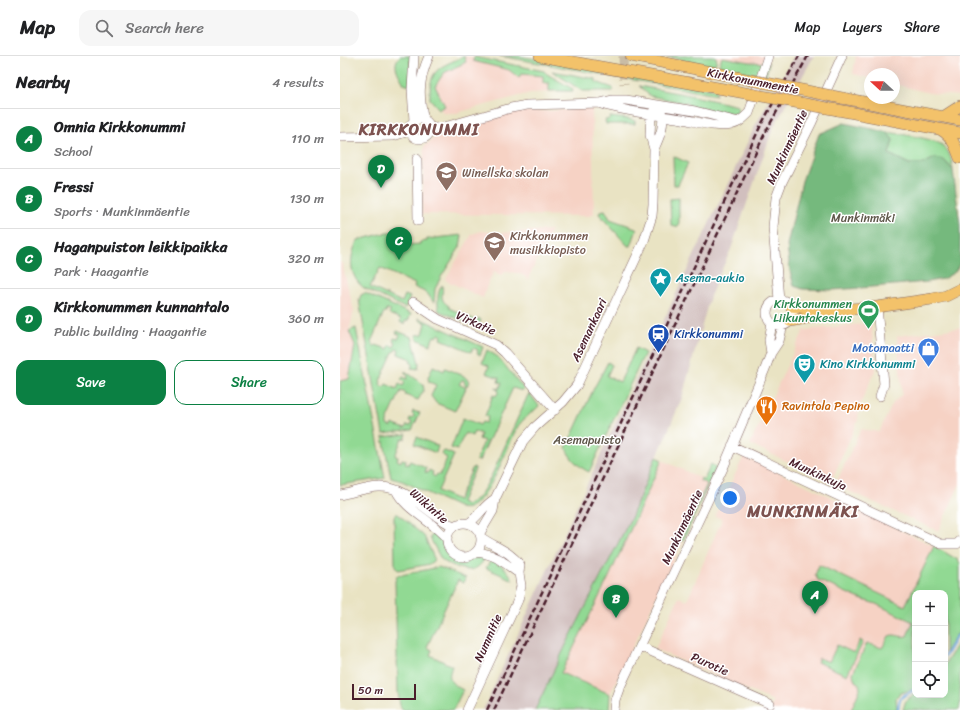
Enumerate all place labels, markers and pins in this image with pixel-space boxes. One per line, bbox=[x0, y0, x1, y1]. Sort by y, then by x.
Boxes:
pin: D bbox=[368, 155, 394, 188]
school or university icon: Winellska skolan bbox=[434, 160, 460, 193]
place label: Winellska skolan bbox=[462, 162, 549, 184]
place label: Kirkkonummen musiikkiopisto bbox=[510, 225, 589, 261]
pin: C bbox=[386, 227, 412, 260]
school or university icon: Kirkkonummen musiikkiopisto bbox=[482, 230, 508, 263]
place icon: Asema-aukio bbox=[648, 265, 674, 298]
place label: Asema-aukio bbox=[675, 267, 745, 289]
place label: Kirkkonummen Liikuntakeskus bbox=[773, 293, 853, 329]
sports icon: Kirkkonummen Liikuntakeskus bbox=[855, 298, 881, 331]
station icon: Kirkkonummi bbox=[645, 321, 671, 354]
place label: Kirkkonummi bbox=[674, 323, 744, 345]
shop icon: Motomaatti bbox=[916, 335, 942, 368]
place label: Motomaatti bbox=[852, 337, 915, 359]
theatre icon: Kino Kirkkonummi bbox=[792, 351, 818, 384]
place label: Kino Kirkkonummi bbox=[820, 353, 916, 375]
restaurant icon: Ravintola Pepino bbox=[754, 393, 780, 426]
place label: Ravintola Pepino bbox=[782, 395, 870, 417]
pin: A bbox=[802, 581, 828, 614]
pin: B bbox=[603, 585, 629, 618]

